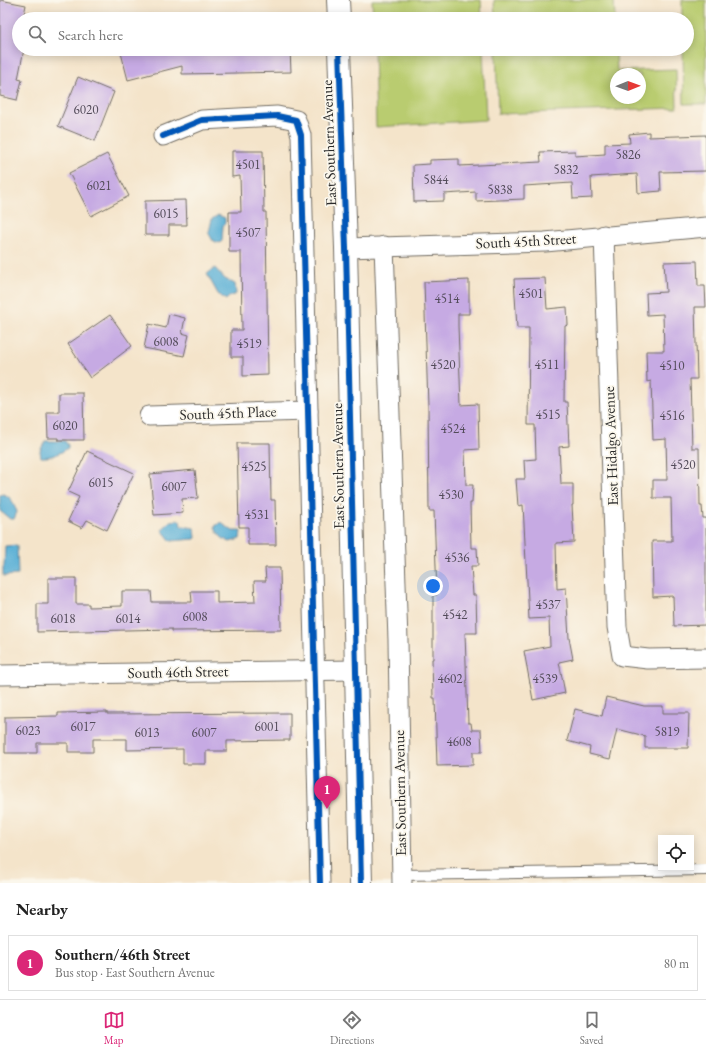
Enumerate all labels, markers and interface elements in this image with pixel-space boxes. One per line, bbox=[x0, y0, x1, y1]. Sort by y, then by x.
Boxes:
search box bbox=[12, 12, 694, 56]
icon: search bbox=[26, 23, 48, 45]
text: Search here bbox=[58, 25, 123, 44]
north arrow bbox=[610, 68, 646, 104]
street label: East Southern Avenue bbox=[317, 79, 340, 206]
house number: 6020 bbox=[74, 101, 98, 118]
house number: 5826 bbox=[616, 146, 640, 163]
house number: 4501 bbox=[236, 156, 260, 173]
house number: 5832 bbox=[554, 161, 579, 178]
house number: 5844 bbox=[424, 171, 449, 188]
house number: 6021 bbox=[87, 177, 111, 194]
house number: 5838 bbox=[488, 181, 512, 198]
house number: 6015 bbox=[154, 205, 178, 222]
house number: 4507 bbox=[236, 224, 261, 241]
street label: South 45th Street bbox=[475, 228, 577, 253]
house number: 4501 bbox=[519, 285, 543, 302]
house number: 4514 bbox=[435, 290, 460, 307]
house number: 6008 bbox=[154, 333, 178, 350]
house number: 4519 bbox=[237, 335, 262, 352]
house number: 4520 bbox=[431, 356, 455, 373]
house number: 4511 bbox=[535, 356, 559, 373]
house number: 4510 bbox=[660, 357, 684, 374]
street label: East Hidalgo Avenue bbox=[599, 386, 622, 506]
street label: South 45th Place bbox=[179, 401, 277, 424]
street label: East Southern Avenue bbox=[327, 403, 348, 529]
house number: 4515 bbox=[536, 406, 560, 423]
house number: 4516 bbox=[660, 407, 684, 424]
house number: 6020 bbox=[53, 417, 77, 434]
house number: 4524 bbox=[441, 420, 466, 437]
house number: 4520 bbox=[671, 456, 695, 473]
house number: 4525 bbox=[242, 458, 266, 475]
house number: 6015 bbox=[89, 474, 113, 491]
house number: 6007 bbox=[162, 478, 187, 495]
house number: 4530 bbox=[439, 486, 463, 503]
house number: 4531 bbox=[245, 506, 269, 523]
house number: 4536 bbox=[445, 549, 469, 566]
your location bbox=[423, 576, 443, 596]
house number: 4537 bbox=[536, 596, 561, 613]
house number: 4542 bbox=[443, 606, 468, 623]
house number: 6008 bbox=[183, 608, 207, 625]
house number: 6018 bbox=[51, 610, 75, 627]
house number: 6014 bbox=[116, 610, 141, 627]
street label: South 46th Street bbox=[128, 661, 229, 682]
house number: 4602 bbox=[438, 670, 463, 687]
house number: 4539 bbox=[533, 670, 558, 687]
house number: 6017 bbox=[71, 718, 96, 735]
house number: 6001 bbox=[255, 718, 279, 735]
house number: 6023 bbox=[16, 722, 40, 739]
house number: 5819 bbox=[655, 723, 680, 740]
house number: 6013 bbox=[135, 724, 159, 741]
house number: 6007 bbox=[192, 724, 217, 741]
street label: East Southern Avenue bbox=[389, 730, 410, 856]
house number: 4608 bbox=[447, 733, 471, 750]
pin: 1 bbox=[314, 776, 340, 809]
map controls bbox=[658, 835, 694, 871]
button: locate bbox=[658, 835, 694, 871]
text: Nearby bbox=[16, 898, 68, 920]
text: Southern/46th Street bbox=[55, 945, 190, 964]
text: 1 bbox=[27, 955, 33, 972]
text: 80 m bbox=[664, 955, 689, 972]
text: Bus stop · East Southern Avenue bbox=[55, 964, 215, 981]
tab: Map bbox=[103, 1009, 125, 1047]
tab: Directions bbox=[330, 1009, 374, 1047]
tab: Saved bbox=[580, 1009, 603, 1047]

